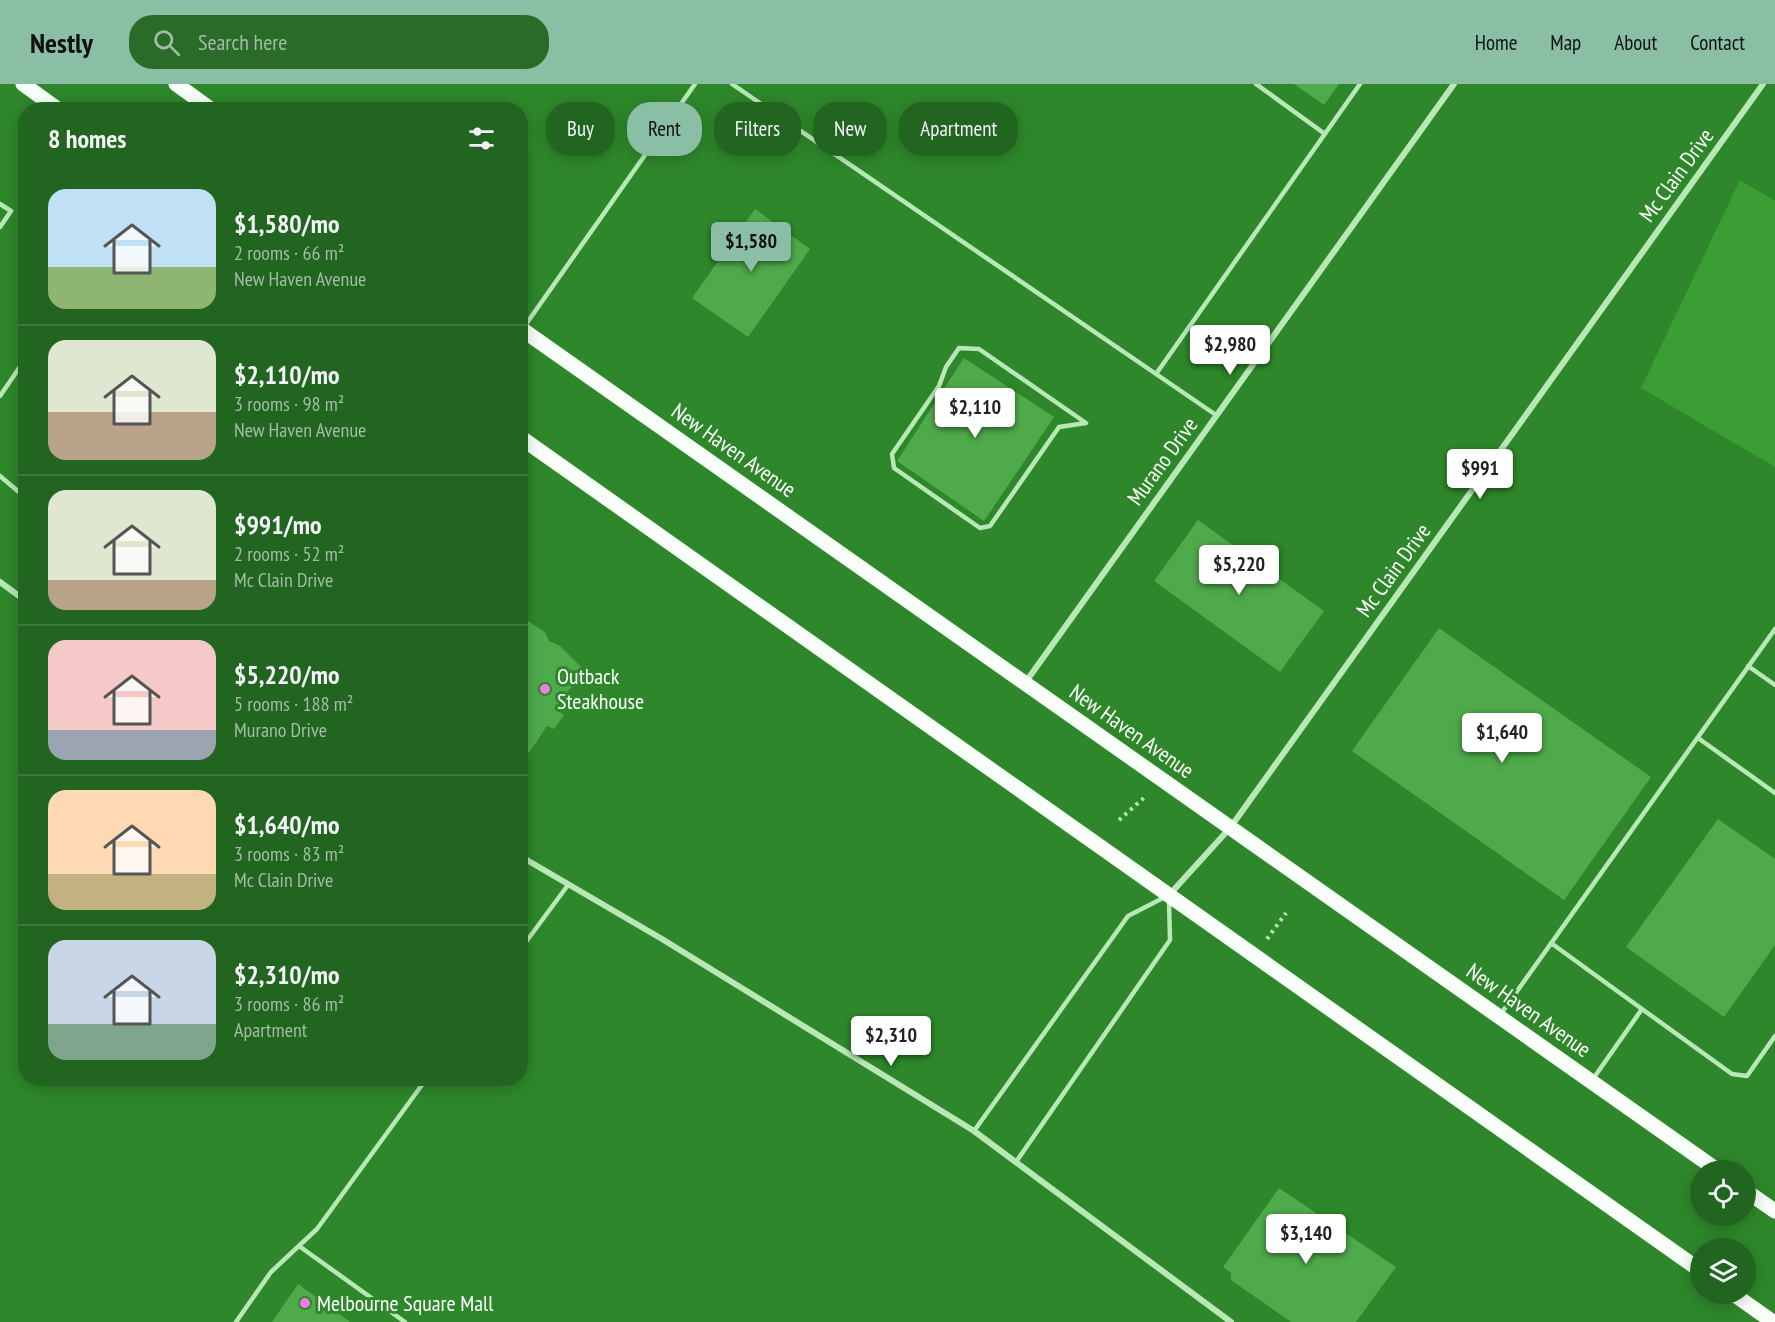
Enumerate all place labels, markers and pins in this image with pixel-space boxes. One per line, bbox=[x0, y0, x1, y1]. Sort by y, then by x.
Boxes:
pin: $1,580 bbox=[702, 222, 800, 273]
pin: $2,980 bbox=[1181, 325, 1279, 376]
pin: $2,110 bbox=[926, 388, 1024, 439]
pin: $991 bbox=[1444, 449, 1516, 500]
pin: $5,220 bbox=[1190, 545, 1288, 596]
place label: Outback Steakhouse bbox=[557, 662, 644, 715]
marker: Outback Steakhouse bbox=[538, 682, 552, 696]
pin: $1,640 bbox=[1453, 713, 1551, 764]
pin: $2,310 bbox=[842, 1016, 940, 1067]
pin: $3,140 bbox=[1257, 1214, 1355, 1265]
place label: Melbourne Square Mall bbox=[317, 1289, 494, 1317]
marker: Melbourne Square Mall bbox=[298, 1296, 312, 1310]

